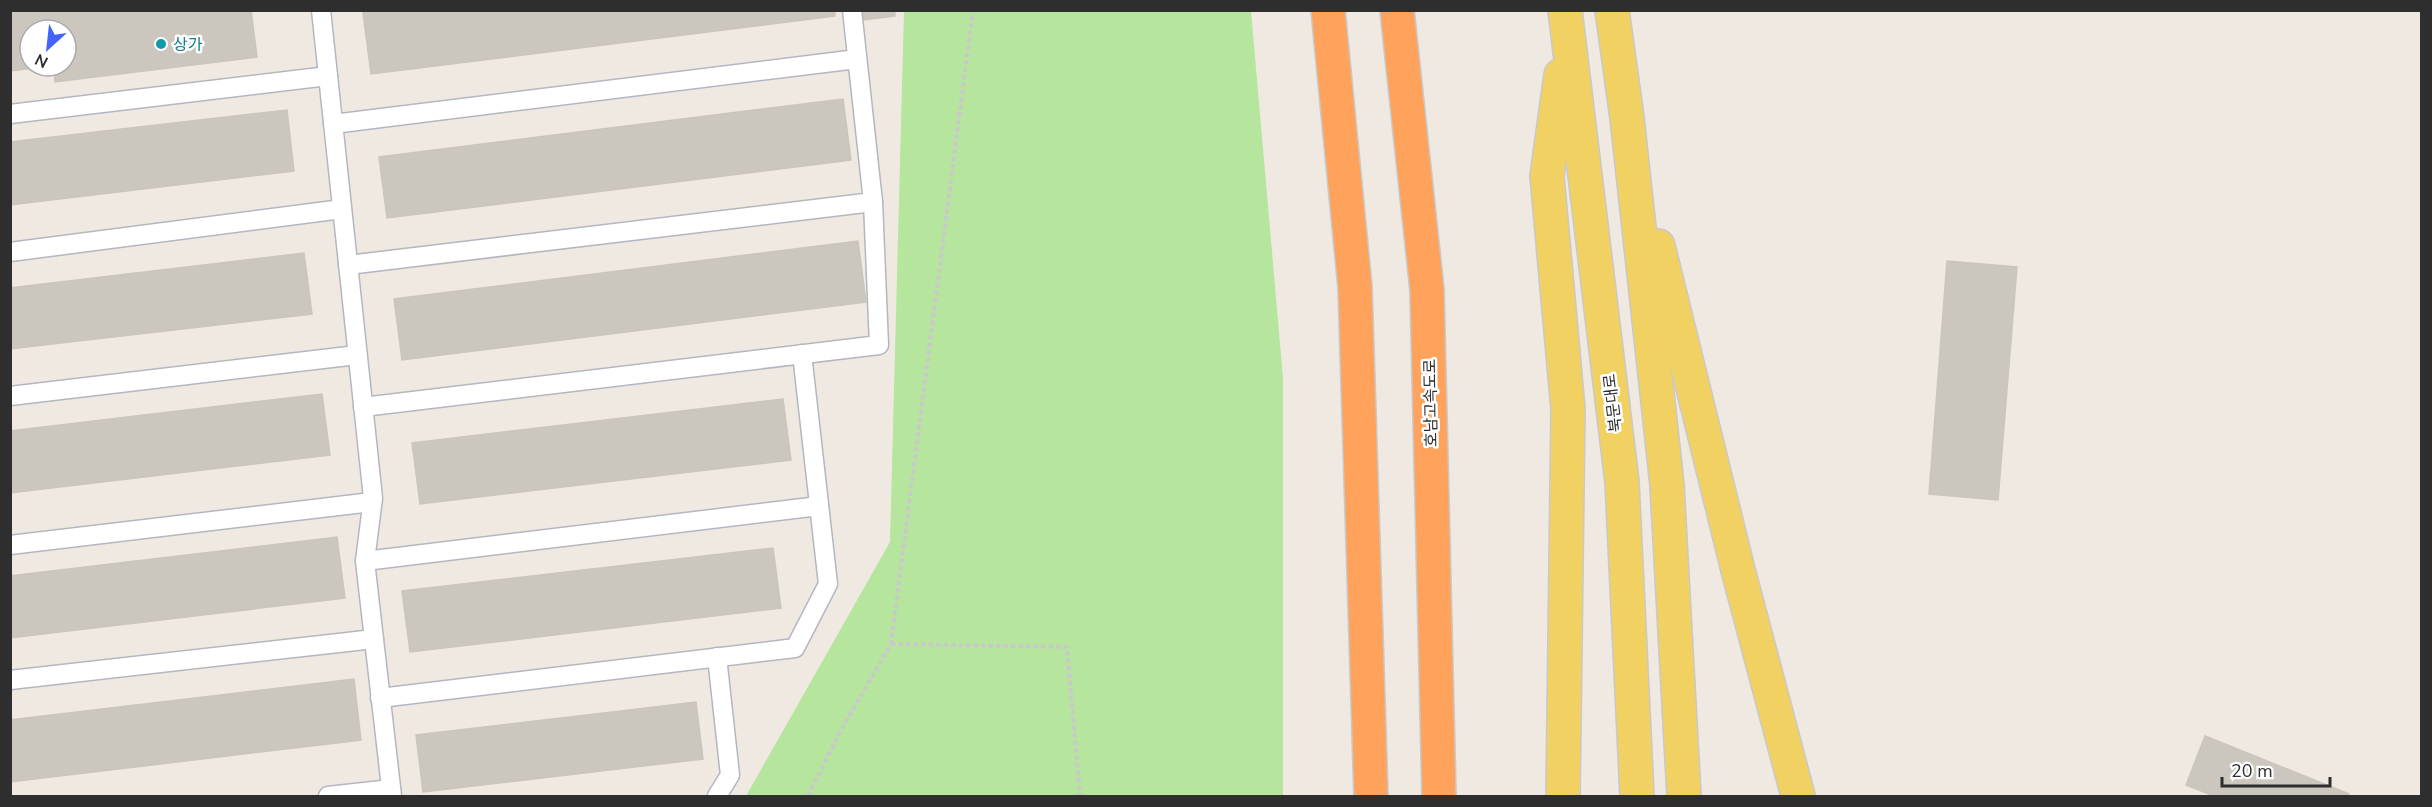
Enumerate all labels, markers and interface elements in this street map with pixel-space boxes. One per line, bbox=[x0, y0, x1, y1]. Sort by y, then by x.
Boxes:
north arrow bbox=[18, 18, 78, 78]
place label: 상가 bbox=[173, 34, 203, 56]
marker: 상가 bbox=[154, 37, 168, 51]
text: N bbox=[31, 48, 52, 73]
street label: 호남고속도로 bbox=[1419, 358, 1443, 447]
street label: 북문대로 bbox=[1598, 372, 1627, 433]
scale bar bbox=[2222, 750, 2330, 788]
text: 20 m bbox=[2231, 759, 2273, 783]

